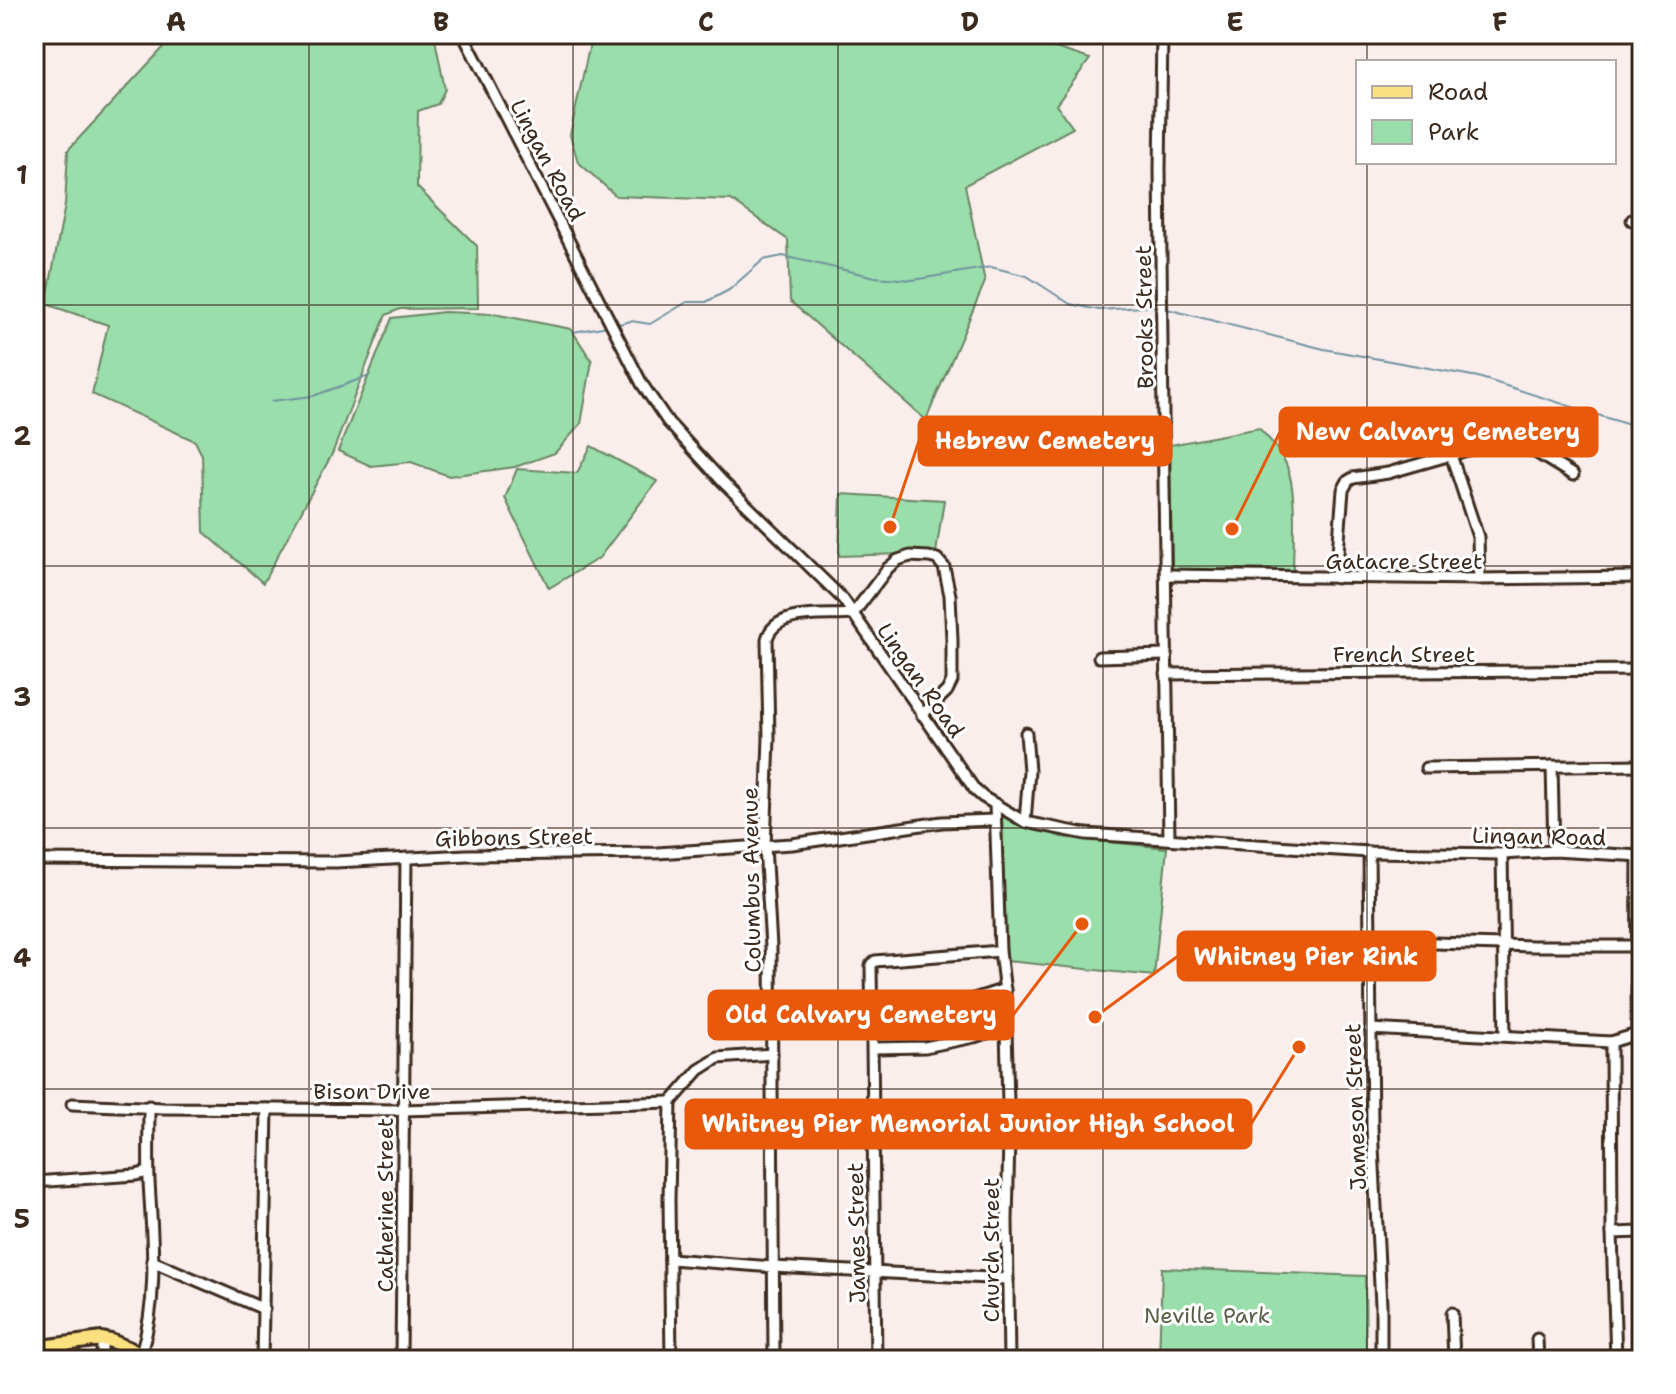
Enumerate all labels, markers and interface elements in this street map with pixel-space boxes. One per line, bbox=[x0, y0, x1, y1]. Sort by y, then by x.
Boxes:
text: A bbox=[166, 4, 186, 39]
text: B bbox=[433, 4, 449, 39]
text: C bbox=[698, 4, 714, 39]
text: D bbox=[961, 4, 979, 39]
text: E bbox=[1226, 4, 1244, 39]
text: F bbox=[1492, 4, 1508, 39]
legend bbox=[1356, 60, 1616, 164]
text: Road bbox=[1428, 76, 1488, 108]
street label: Lingan Road bbox=[503, 94, 592, 226]
text: Park bbox=[1428, 116, 1480, 148]
text: 1 bbox=[16, 157, 28, 192]
street label: Brooks Street bbox=[1129, 245, 1160, 389]
callout: New Calvary Cemetery bbox=[1280, 408, 1597, 456]
text: New Calvary Cemetery bbox=[1296, 416, 1580, 448]
callout: Hebrew Cemetery bbox=[919, 417, 1171, 465]
text: 2 bbox=[13, 418, 31, 453]
text: Hebrew Cemetery bbox=[935, 425, 1155, 457]
street label: Gatacre Street bbox=[1325, 547, 1483, 576]
street label: Lingan Road bbox=[870, 617, 971, 744]
street label: French Street bbox=[1333, 640, 1475, 669]
text: 3 bbox=[13, 679, 31, 714]
street label: Columbus Avenue bbox=[735, 787, 768, 973]
street label: Lingan Road bbox=[1472, 821, 1606, 852]
street label: Gibbons Street bbox=[435, 822, 593, 853]
callout: Whitney Pier Rink bbox=[1178, 932, 1435, 980]
text: 4 bbox=[13, 940, 31, 975]
text: Whitney Pier Rink bbox=[1193, 941, 1419, 973]
callout: Old Calvary Cemetery bbox=[709, 991, 1013, 1039]
text: Old Calvary Cemetery bbox=[725, 999, 997, 1031]
street label: Jameson Street bbox=[1338, 1023, 1373, 1191]
street label: Bison Drive bbox=[313, 1077, 431, 1106]
callout: Whitney Pier Memorial Junior High School bbox=[686, 1100, 1251, 1148]
text: Whitney Pier Memorial Junior High School bbox=[701, 1108, 1235, 1140]
street label: Catherine Street bbox=[371, 1118, 400, 1292]
street label: James Street bbox=[841, 1162, 872, 1304]
street label: Church Street bbox=[977, 1178, 1006, 1322]
text: 5 bbox=[14, 1201, 30, 1236]
park label: Neville Park bbox=[1144, 1301, 1270, 1330]

